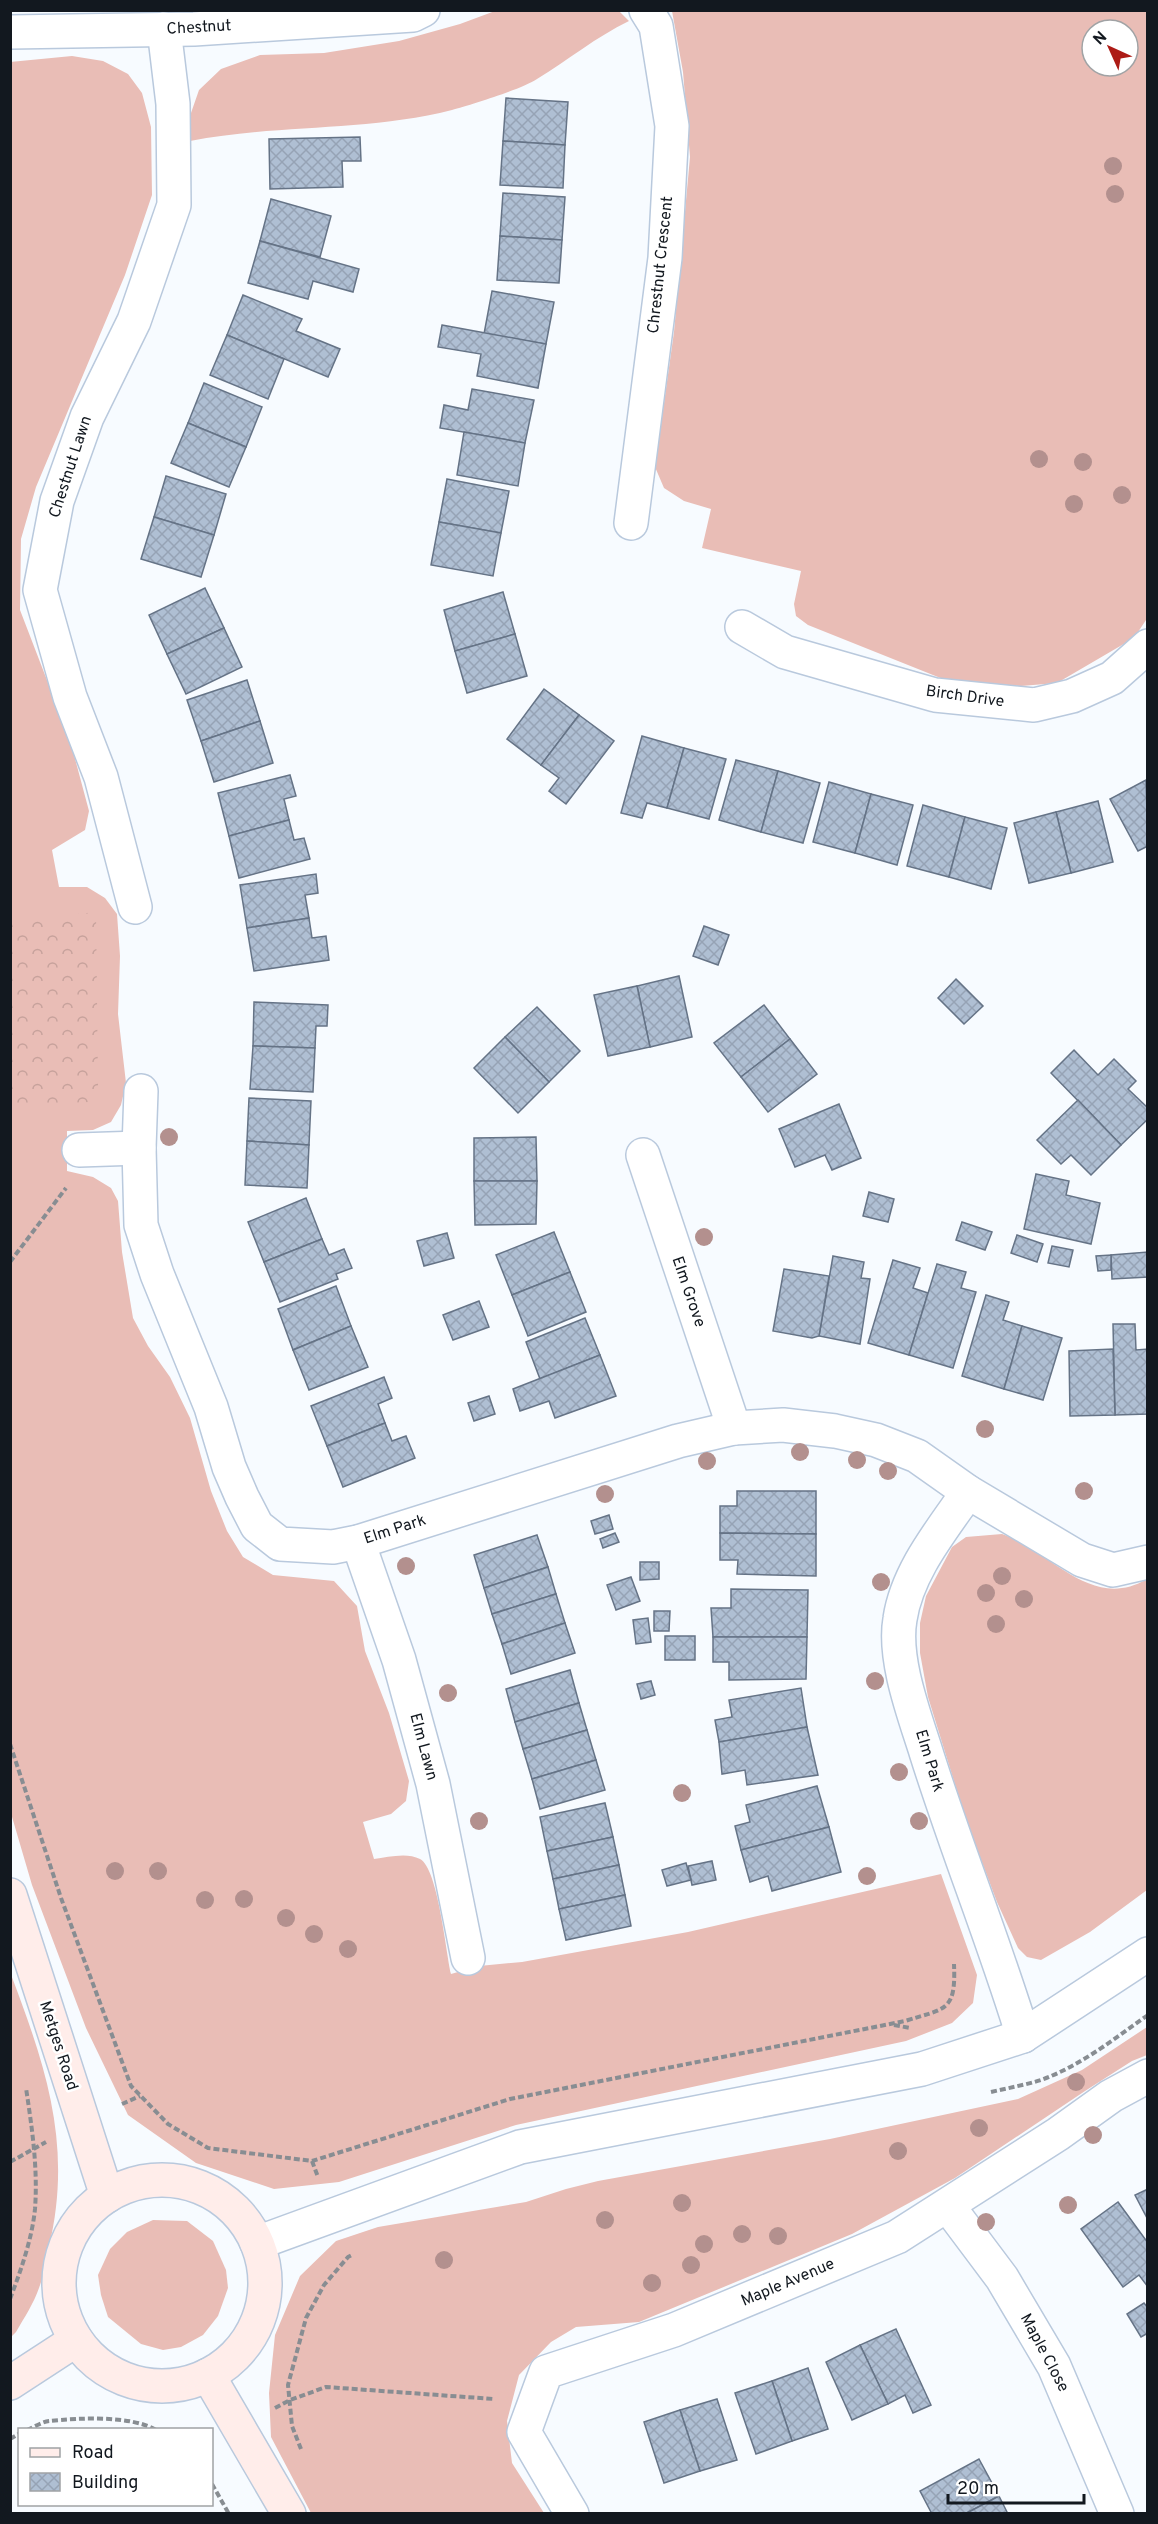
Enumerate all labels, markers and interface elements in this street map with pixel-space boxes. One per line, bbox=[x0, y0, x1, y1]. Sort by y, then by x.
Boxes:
street label: Chestnut bbox=[166, 16, 232, 40]
north arrow bbox=[1080, 18, 1140, 78]
text: N bbox=[1090, 28, 1112, 50]
street label: Chrestnut Crescent bbox=[644, 195, 678, 335]
street label: Chestnut Lawn bbox=[45, 413, 97, 521]
street label: Birch Drive bbox=[924, 682, 1006, 712]
street label: Elm Grove bbox=[667, 1254, 709, 1330]
street label: Elm Park bbox=[361, 1511, 429, 1549]
street label: Elm Lawn bbox=[404, 1711, 442, 1783]
street label: Elm Park bbox=[910, 1727, 948, 1795]
street label: Metges Road bbox=[34, 1999, 82, 2093]
street label: Maple Avenue bbox=[738, 2254, 838, 2312]
street label: Maple Close bbox=[1015, 2310, 1073, 2396]
legend bbox=[18, 2428, 213, 2506]
text: Road bbox=[72, 2442, 114, 2465]
scale bar bbox=[948, 2467, 1084, 2505]
text: Building bbox=[72, 2472, 138, 2495]
text: 20 m bbox=[957, 2478, 999, 2501]

